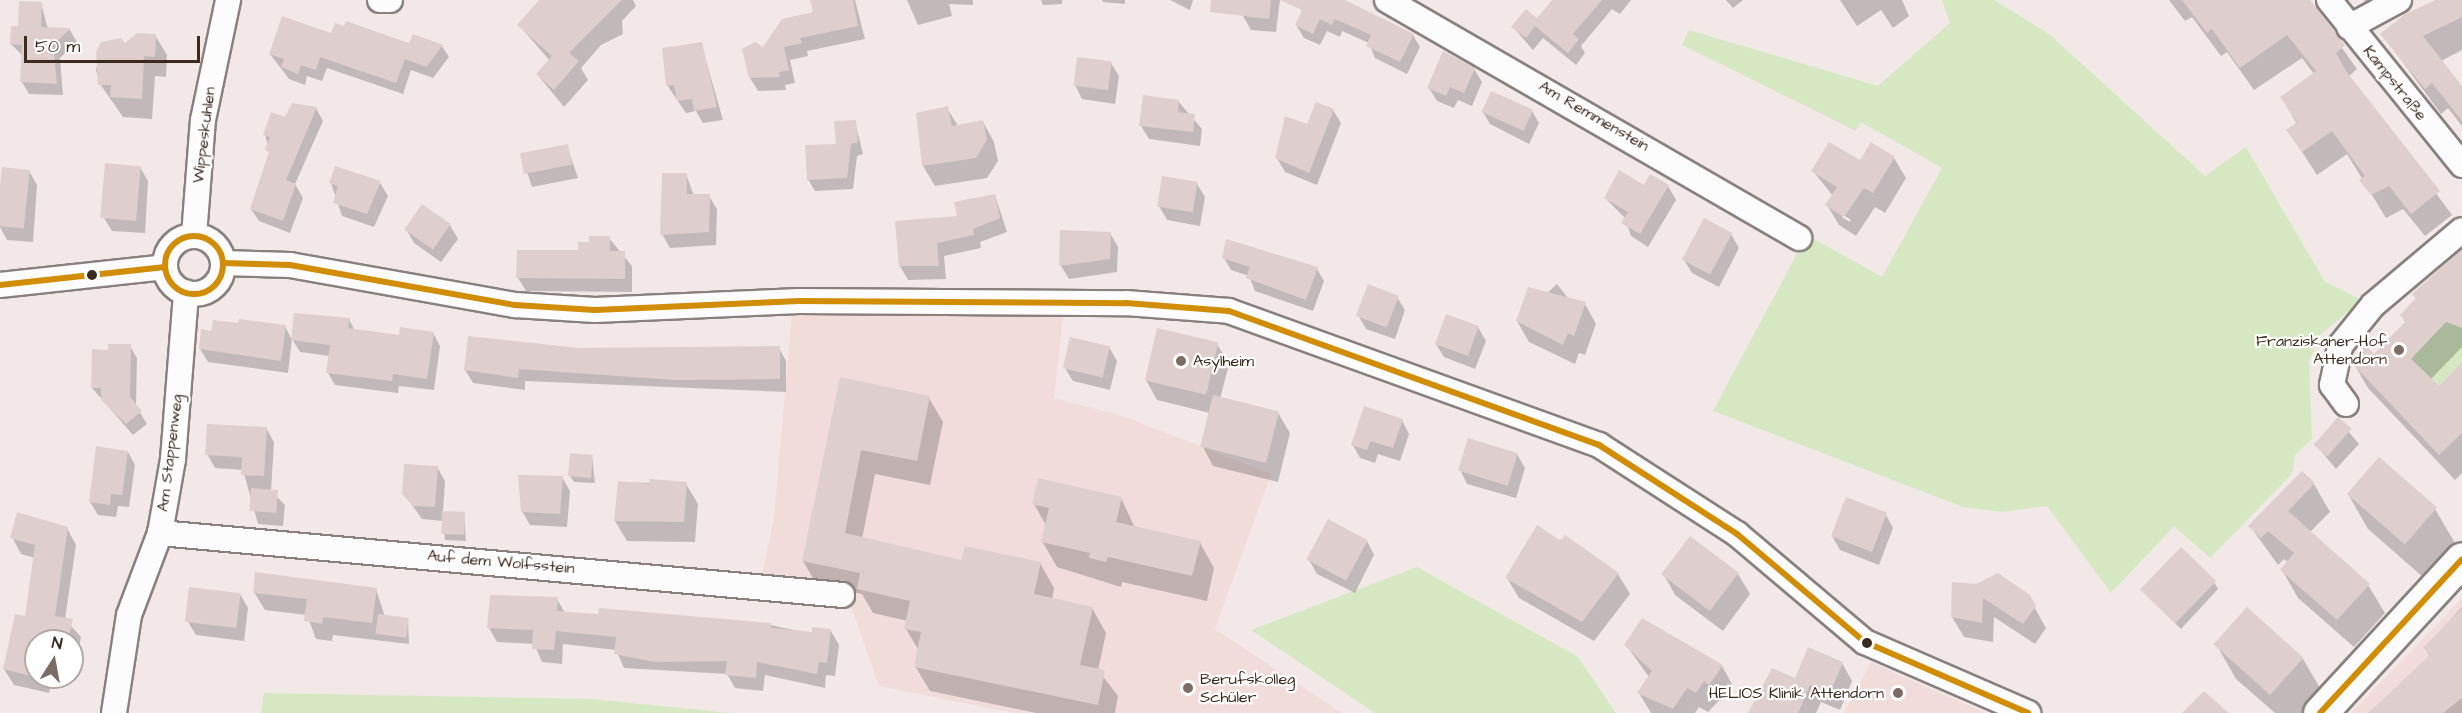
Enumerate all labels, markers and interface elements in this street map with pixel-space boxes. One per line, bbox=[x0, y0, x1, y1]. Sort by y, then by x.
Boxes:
scale bar bbox=[27, 24, 202, 62]
text: 50 m bbox=[35, 34, 80, 59]
street label: Kampstraße bbox=[2359, 42, 2431, 124]
street label: Am Remmenstein bbox=[1535, 77, 1653, 155]
street label: Wippeskuhlen bbox=[189, 86, 219, 184]
unlabelled marker bbox=[86, 269, 98, 281]
place label: Franziskaner-Hof Attendorn bbox=[2256, 331, 2387, 369]
marker: Franziskaner-Hof Attendorn bbox=[2392, 343, 2406, 357]
place label: Asylheim bbox=[1193, 351, 1254, 371]
marker: Asylheim bbox=[1174, 354, 1188, 368]
street label: Am Stappenweg bbox=[153, 393, 187, 513]
street label: Auf dem Wolfsstein bbox=[427, 546, 575, 578]
north arrow bbox=[24, 629, 84, 689]
text: N bbox=[50, 632, 64, 655]
unlabelled marker bbox=[1861, 637, 1873, 649]
place label: Berufskolleg Schüler bbox=[1200, 669, 1295, 707]
marker: Berufskolleg Schüler bbox=[1181, 681, 1195, 695]
place label: HELIOS Klinik Attendorn bbox=[1709, 683, 1884, 703]
marker: HELIOS Klinik Attendorn bbox=[1889, 684, 1907, 702]

